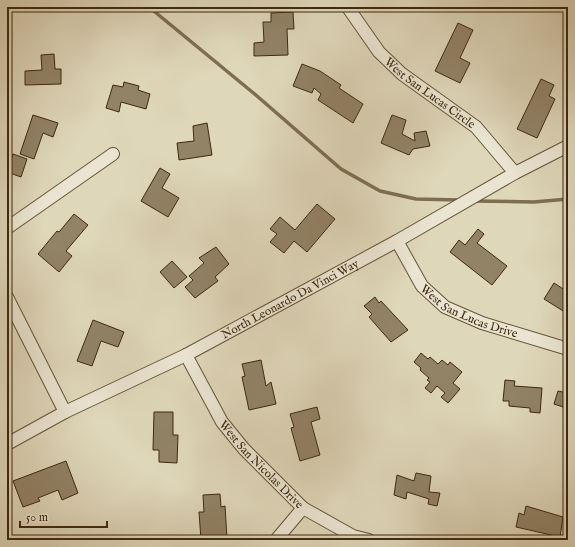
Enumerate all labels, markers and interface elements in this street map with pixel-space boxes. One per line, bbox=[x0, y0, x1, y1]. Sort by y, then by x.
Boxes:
street label: West San Lucas Circle bbox=[381, 54, 479, 132]
street label: North Leonardo Da Vinci Way bbox=[219, 256, 361, 342]
street label: West San Lucas Drive bbox=[417, 281, 520, 341]
street label: West San Nicolas Drive bbox=[216, 418, 307, 512]
scale bar bbox=[20, 503, 107, 529]
text: 50 m bbox=[26, 510, 48, 525]

